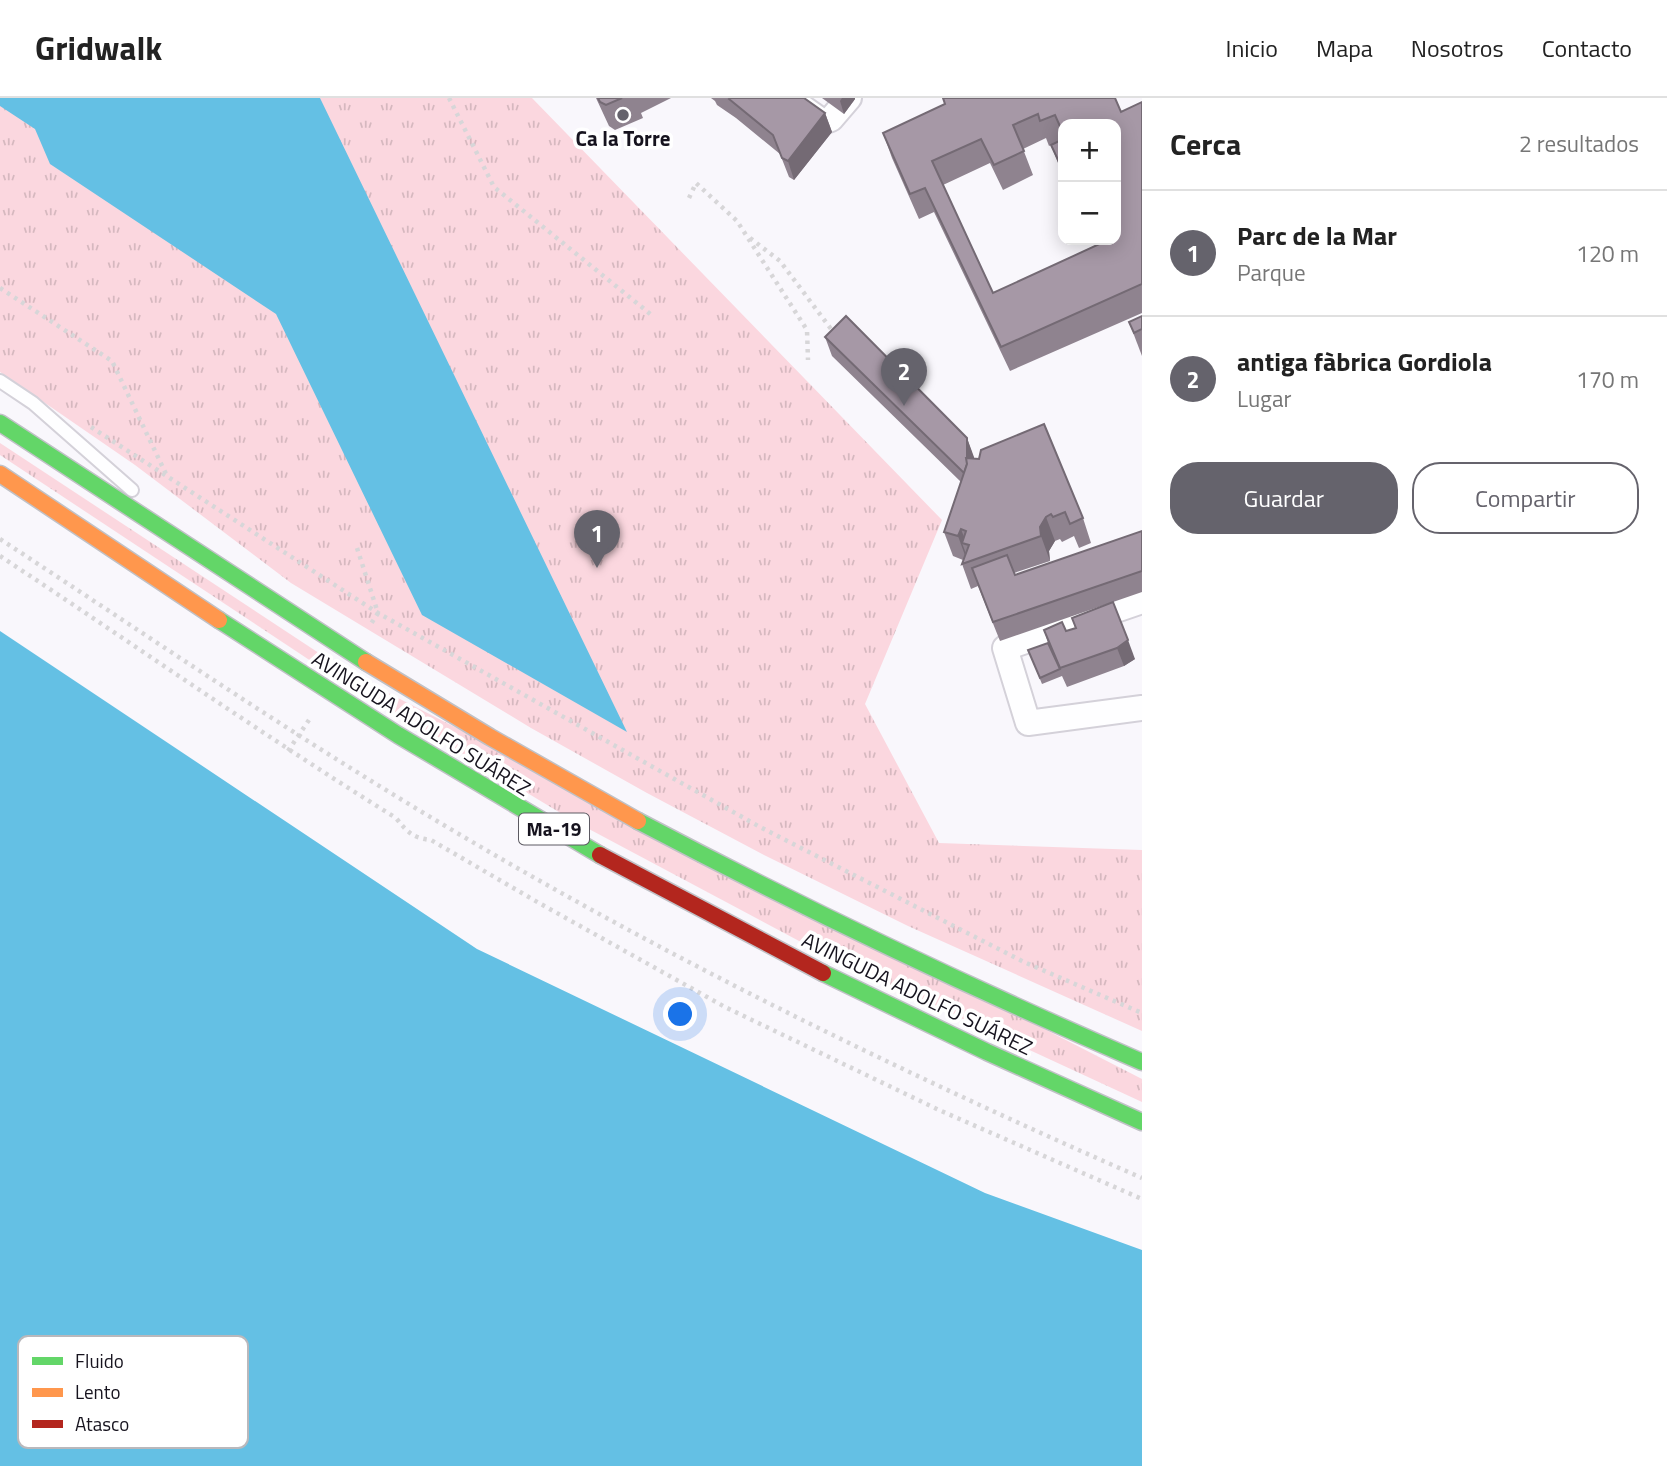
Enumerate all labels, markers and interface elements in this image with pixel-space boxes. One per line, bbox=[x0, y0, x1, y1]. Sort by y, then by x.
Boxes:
text: Gridwalk bbox=[35, 23, 162, 73]
text: Inicio bbox=[1226, 30, 1278, 66]
text: Mapa bbox=[1316, 30, 1373, 66]
text: Nosotros bbox=[1411, 30, 1504, 66]
text: Contacto bbox=[1542, 30, 1632, 66]
marker: Ca la Torre bbox=[615, 107, 631, 123]
map controls bbox=[1058, 119, 1121, 245]
button: + bbox=[1058, 119, 1121, 182]
text: Cerca bbox=[1170, 121, 1241, 167]
place label: Ca la Torre bbox=[576, 122, 670, 154]
text: 2 resultados bbox=[1519, 126, 1639, 161]
button: − bbox=[1058, 182, 1121, 245]
text: Parc de la Mar bbox=[1237, 216, 1397, 255]
text: 1 bbox=[1187, 236, 1199, 271]
text: 120 m bbox=[1576, 236, 1639, 271]
text: Parque bbox=[1237, 255, 1306, 290]
text: antiga fàbrica Gordiola bbox=[1237, 342, 1492, 381]
pin: 2 bbox=[881, 348, 927, 406]
text: 2 bbox=[1187, 362, 1199, 397]
text: 170 m bbox=[1576, 362, 1639, 397]
text: Lugar bbox=[1237, 381, 1291, 416]
button: Guardar bbox=[1170, 462, 1398, 534]
button: Compartir bbox=[1412, 462, 1639, 534]
pin: 1 bbox=[574, 510, 620, 568]
street label: AVINGUDA ADOLFO SUÁREZ bbox=[306, 643, 537, 804]
road number: Ma-19 bbox=[519, 814, 589, 844]
street label: AVINGUDA ADOLFO SUÁREZ bbox=[797, 923, 1038, 1063]
your location bbox=[663, 997, 697, 1031]
legend bbox=[18, 1336, 248, 1448]
text: Fluido bbox=[75, 1346, 124, 1375]
text: Lento bbox=[75, 1377, 120, 1406]
text: Atasco bbox=[75, 1409, 129, 1438]

